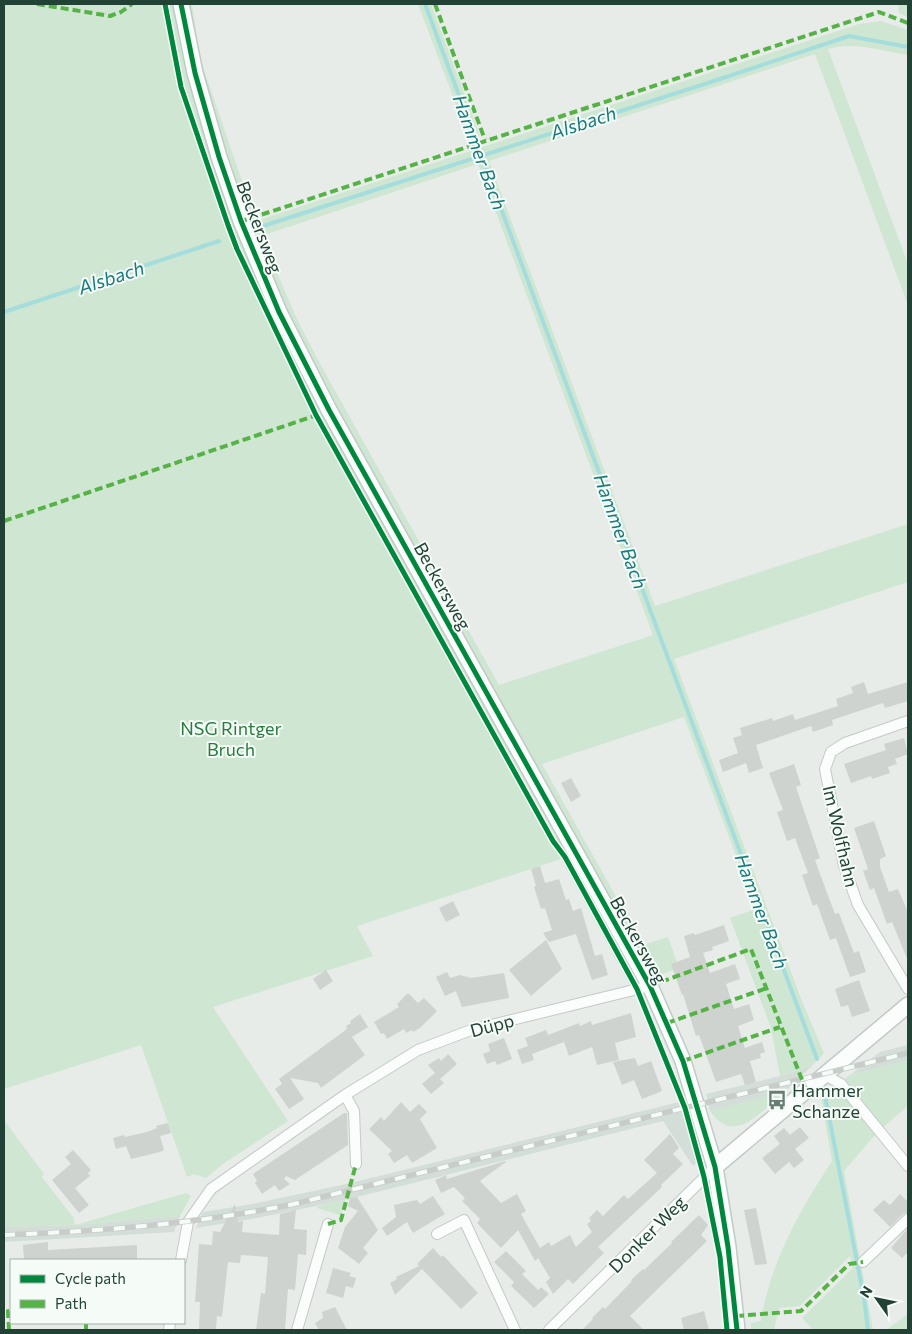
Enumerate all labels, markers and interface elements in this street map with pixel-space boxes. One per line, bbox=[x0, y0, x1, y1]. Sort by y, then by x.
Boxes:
water label: Hammer Bach bbox=[448, 91, 512, 213]
water label: Alsbach bbox=[546, 101, 619, 144]
street label: Beckersweg bbox=[232, 178, 288, 276]
water label: Alsbach bbox=[74, 256, 147, 299]
water label: Hammer Bach bbox=[589, 470, 653, 592]
street label: Beckersweg bbox=[410, 538, 476, 634]
park label: NSG Rintger Bruch bbox=[180, 717, 282, 760]
street label: Im Wolfhahn bbox=[819, 783, 863, 889]
water label: Hammer Bach bbox=[730, 850, 794, 972]
street label: Beckersweg bbox=[606, 892, 672, 988]
street label: Düpp bbox=[468, 1009, 516, 1041]
place label: Hammer Schanze bbox=[792, 1079, 863, 1122]
bus stop icon: Hammer Schanze bbox=[766, 1089, 788, 1111]
street label: Donker Weg bbox=[604, 1191, 690, 1277]
legend bbox=[10, 1259, 185, 1324]
text: Cycle path bbox=[55, 1269, 126, 1287]
north arrow bbox=[852, 1274, 902, 1324]
text: N bbox=[856, 1283, 876, 1301]
text: Path bbox=[55, 1294, 87, 1312]

